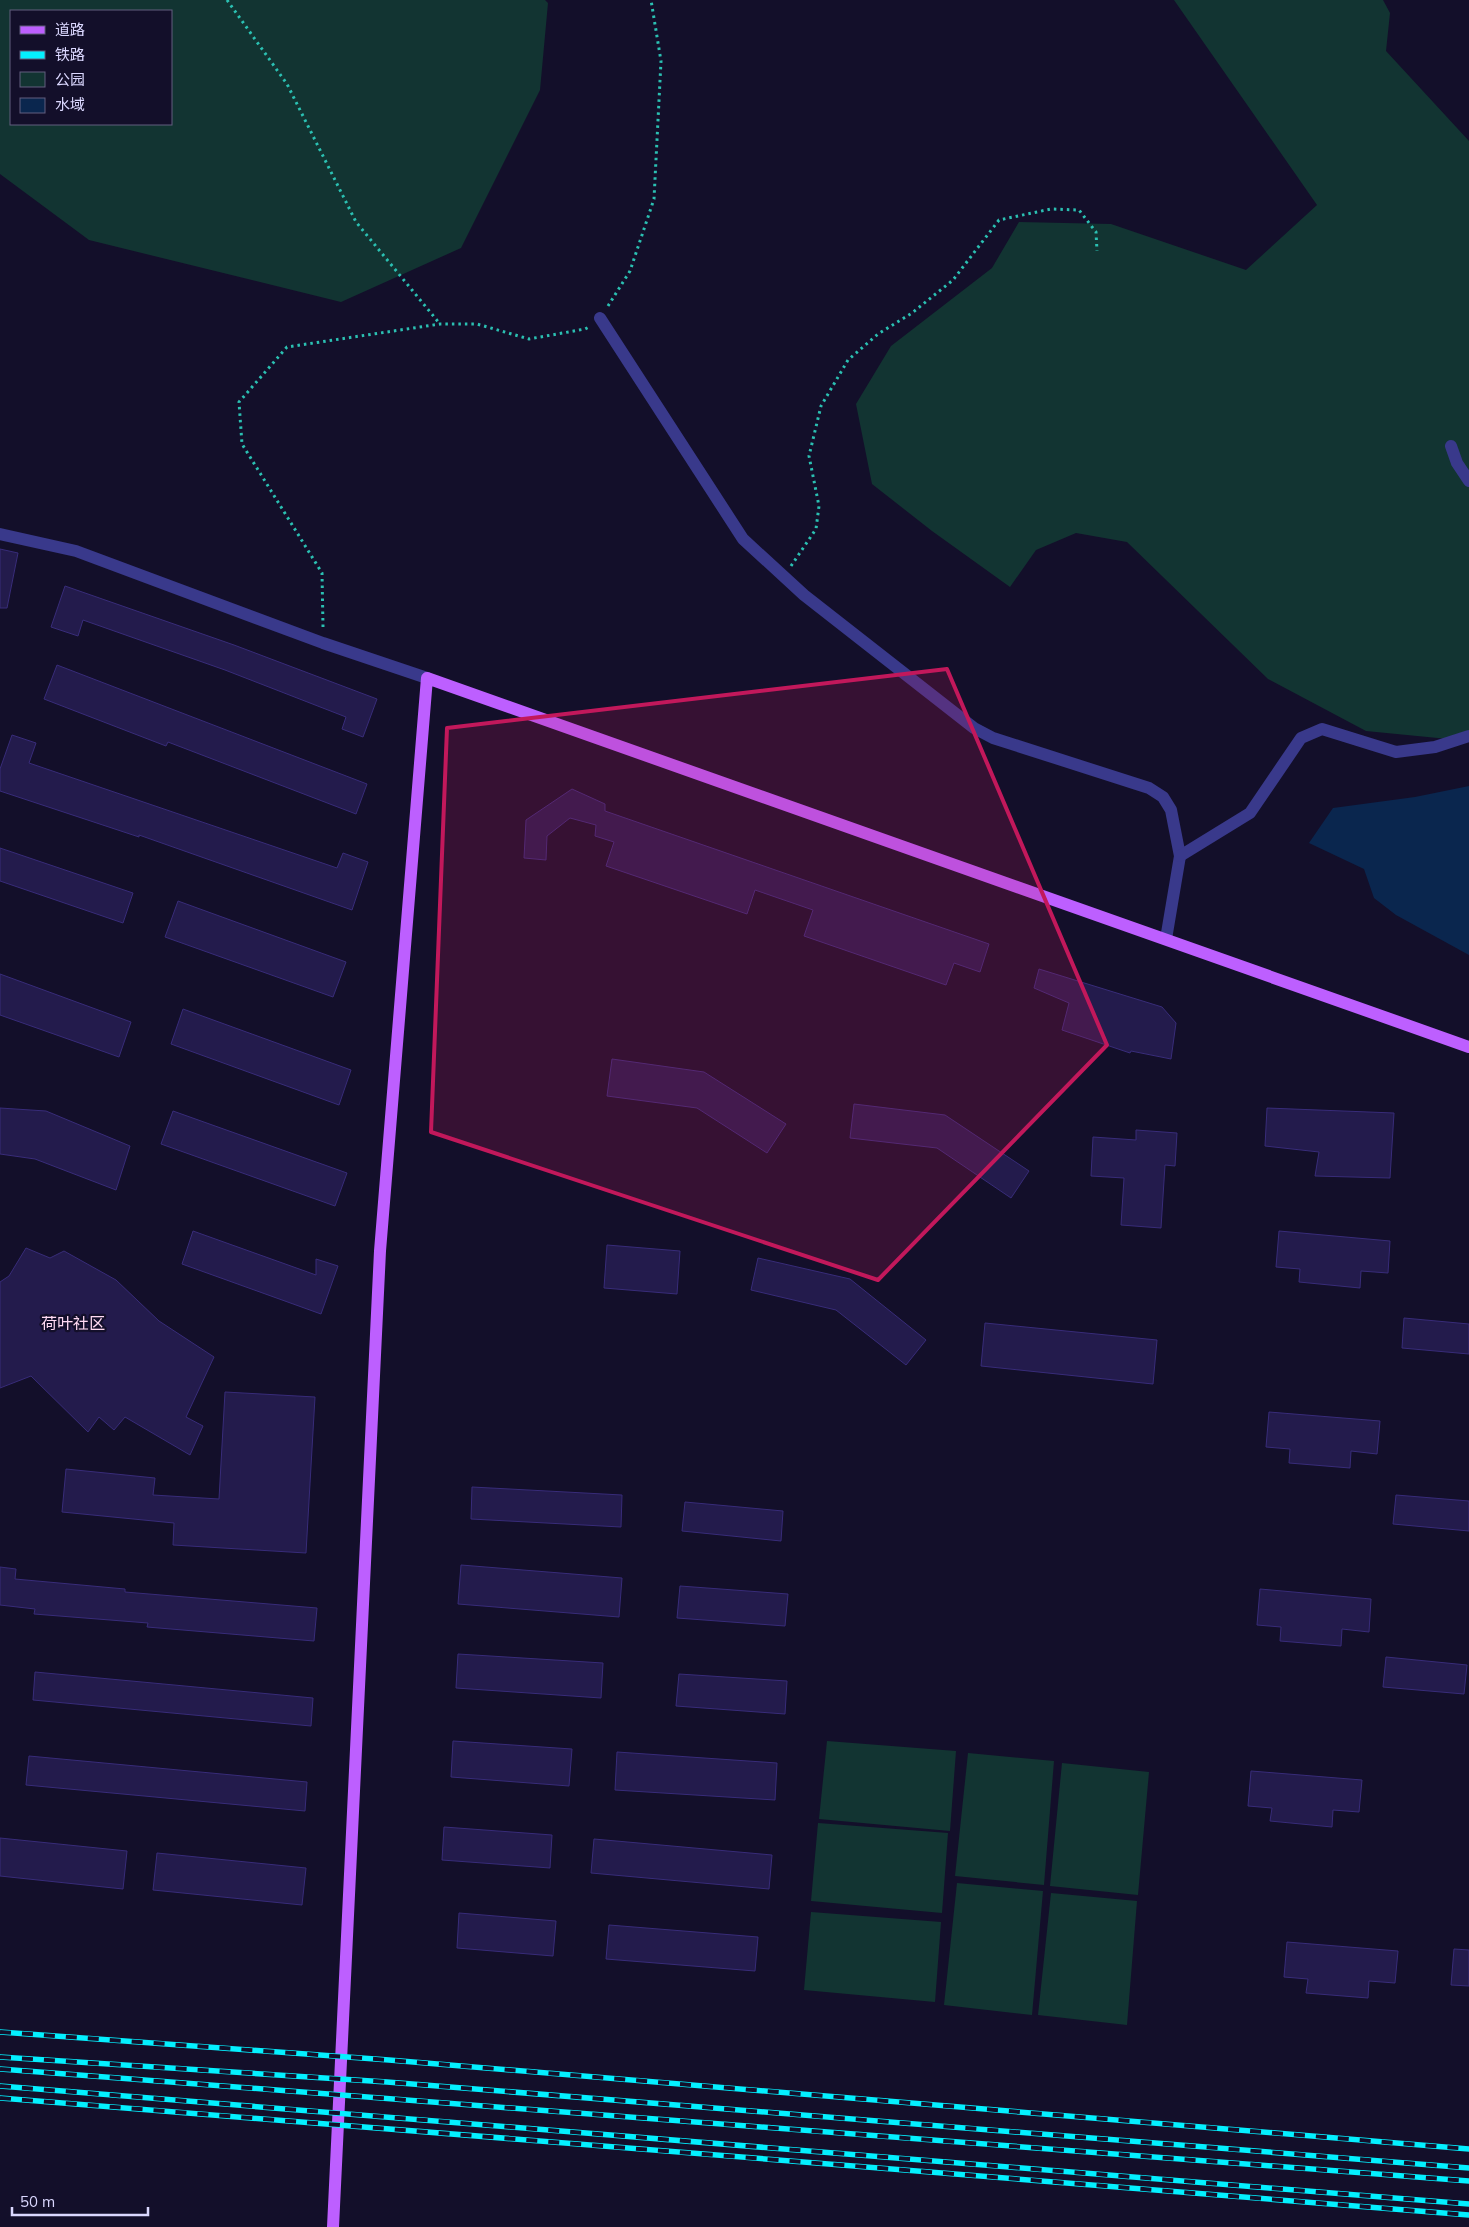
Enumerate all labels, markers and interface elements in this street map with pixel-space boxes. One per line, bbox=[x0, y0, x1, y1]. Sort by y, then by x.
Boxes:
legend bbox=[10, 10, 172, 125]
text: 道路 bbox=[55, 20, 85, 39]
text: 铁路 bbox=[55, 45, 85, 64]
text: 公园 bbox=[55, 70, 85, 89]
text: 水域 bbox=[55, 95, 85, 114]
district label: 荷叶社区 bbox=[41, 1313, 105, 1333]
scale bar bbox=[12, 2184, 149, 2216]
text: 50 m bbox=[20, 2192, 55, 2211]

